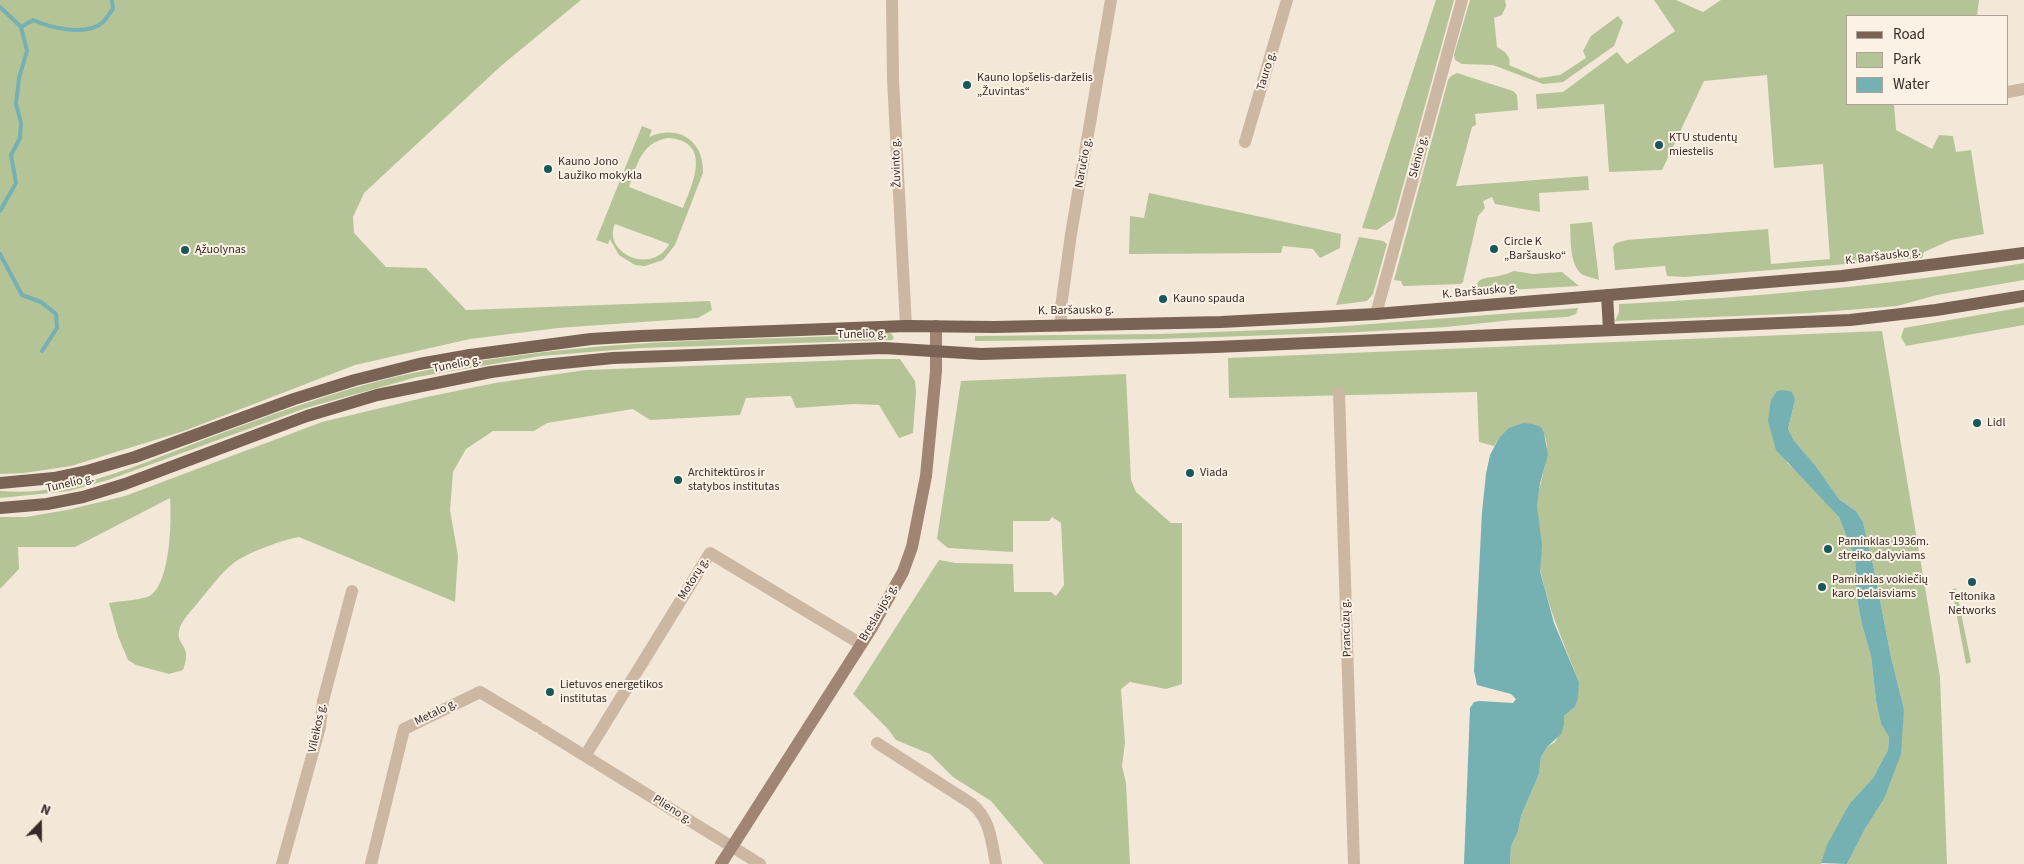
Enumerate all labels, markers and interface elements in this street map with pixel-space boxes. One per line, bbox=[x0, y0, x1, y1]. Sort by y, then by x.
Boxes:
legend bbox=[1846, 15, 2009, 105]
text: Road bbox=[1893, 24, 1925, 45]
text: Park bbox=[1893, 49, 1921, 70]
street label: Tauro g. bbox=[1254, 50, 1280, 92]
place label: Kauno lopšelis-darželis „Žuvintas“ bbox=[977, 71, 1093, 99]
text: Water bbox=[1893, 74, 1929, 95]
marker: Kauno lopšelis-darželis „Žuvintas“ bbox=[961, 79, 973, 91]
place label: KTU studentų miestelis bbox=[1669, 131, 1737, 159]
street label: Slėnio g. bbox=[1406, 134, 1432, 180]
street label: Naručio g. bbox=[1072, 137, 1096, 189]
street label: Žuvinto g. bbox=[889, 138, 905, 188]
marker: KTU studentų miestelis bbox=[1653, 139, 1665, 151]
place label: Kauno Jono Laužiko mokykla bbox=[558, 155, 642, 183]
marker: Kauno Jono Laužiko mokykla bbox=[542, 163, 554, 175]
place label: Circle K „Baršausko“ bbox=[1504, 235, 1566, 263]
place label: Ąžuolynas bbox=[195, 243, 246, 257]
marker: Circle K „Baršausko“ bbox=[1488, 243, 1500, 255]
marker: Ąžuolynas bbox=[179, 244, 191, 256]
street label: K. Baršausko g. bbox=[1844, 245, 1922, 269]
street label: K. Baršausko g. bbox=[1442, 282, 1518, 302]
place label: Kauno spauda bbox=[1173, 292, 1245, 306]
marker: Kauno spauda bbox=[1157, 293, 1169, 305]
street label: K. Baršausko g. bbox=[1038, 303, 1114, 319]
street label: Tunelio g. bbox=[837, 327, 887, 343]
street label: Tunelio g. bbox=[432, 353, 482, 377]
place label: Lidl bbox=[1987, 416, 2006, 430]
marker: Lidl bbox=[1971, 417, 1983, 429]
place label: Architektūros ir statybos institutas bbox=[688, 466, 779, 494]
place label: Viada bbox=[1200, 466, 1228, 480]
marker: Viada bbox=[1184, 467, 1196, 479]
street label: Tunelio g. bbox=[45, 471, 95, 497]
marker: Architektūros ir statybos institutas bbox=[672, 474, 684, 486]
place label: Paminklas 1936m. streiko dalyviams bbox=[1838, 535, 1929, 563]
marker: Paminklas 1936m. streiko dalyviams bbox=[1822, 543, 1834, 555]
street label: Motorų g. bbox=[675, 555, 713, 603]
place label: Paminklas vokiečių karo belaisviams bbox=[1832, 573, 1928, 601]
marker: Teltonika Networks bbox=[1966, 576, 1978, 588]
marker: Paminklas vokiečių karo belaisviams bbox=[1816, 581, 1828, 593]
street label: Breslaujos g. bbox=[857, 582, 901, 644]
place label: Teltonika Networks bbox=[1948, 590, 1996, 618]
street label: Prancūzų g. bbox=[1339, 599, 1355, 657]
place label: Lietuvos energetikos institutas bbox=[560, 678, 663, 706]
marker: Lietuvos energetikos institutas bbox=[544, 686, 556, 698]
street label: Metalo g. bbox=[412, 697, 460, 729]
street label: Vileikos g. bbox=[306, 702, 330, 754]
street label: Plieno g. bbox=[650, 792, 694, 828]
north arrow bbox=[15, 799, 65, 849]
text: N bbox=[38, 799, 54, 821]

